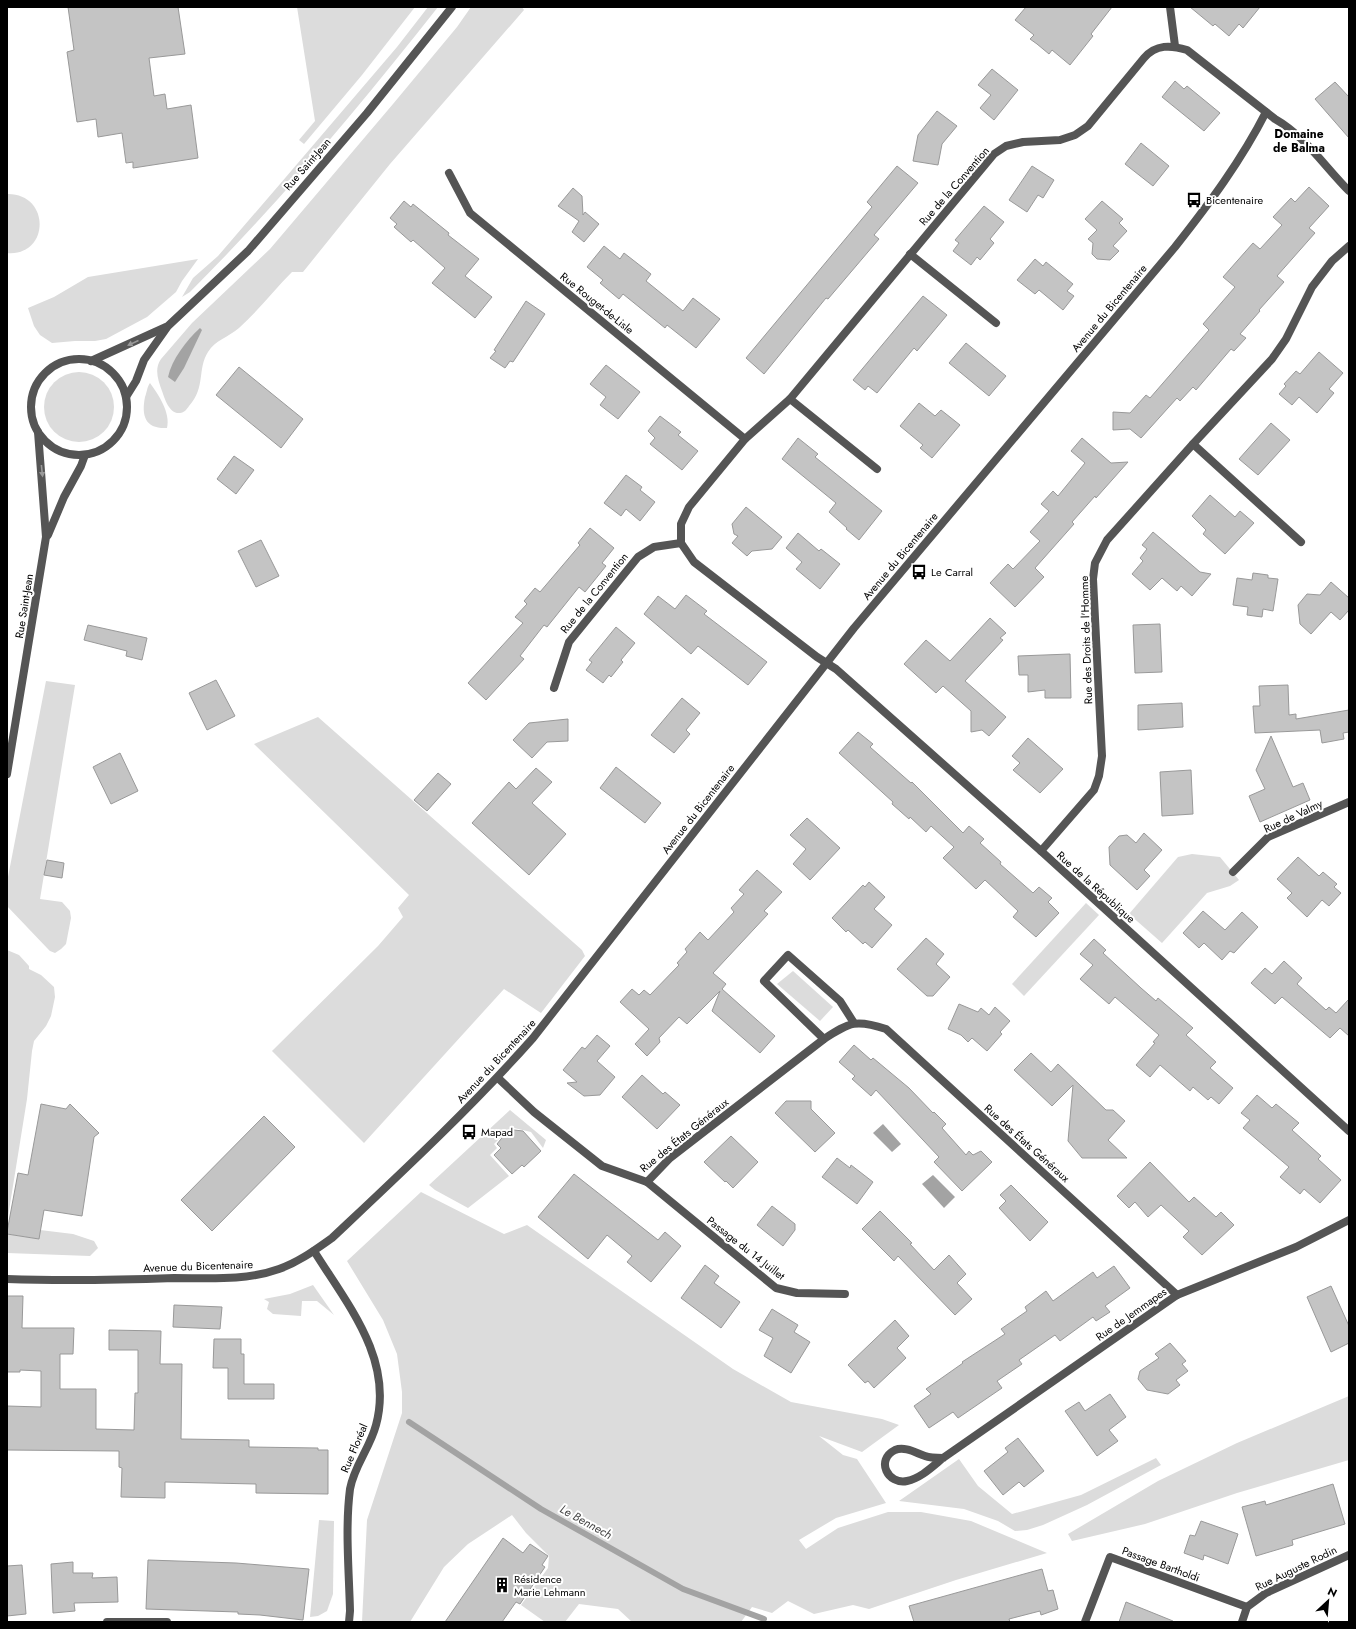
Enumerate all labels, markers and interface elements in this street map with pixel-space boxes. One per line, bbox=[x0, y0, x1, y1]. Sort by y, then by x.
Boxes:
district label: Domaine de Balma bbox=[1273, 125, 1325, 157]
street label: Rue Saint-Jean bbox=[280, 134, 334, 194]
street label: Rue de la Convention bbox=[915, 143, 993, 229]
bus stop icon: Bicentenaire bbox=[1185, 191, 1203, 209]
place label: Bicentenaire bbox=[1206, 192, 1264, 208]
street label: Avenue du Bicentenaire bbox=[1067, 260, 1151, 355]
street label: Rue Rouget-de-Lisle bbox=[557, 268, 637, 338]
one-way arrow bbox=[127, 340, 139, 346]
one-way arrow bbox=[38, 465, 45, 477]
street label: Avenue du Bicentenaire bbox=[858, 508, 942, 603]
street label: Rue de la Convention bbox=[556, 549, 632, 637]
bus stop icon: Le Carral bbox=[910, 563, 928, 581]
place label: Le Carral bbox=[931, 564, 973, 580]
street label: Rue Saint-Jean bbox=[11, 573, 37, 639]
street label: Rue des Droits de l'Homme bbox=[1076, 575, 1096, 704]
street label: Avenue du Bicentenaire bbox=[658, 760, 738, 857]
street label: Rue de Valmy bbox=[1261, 795, 1325, 837]
street label: Rue de la République bbox=[1053, 847, 1139, 927]
street label: Avenue du Bicentenaire bbox=[453, 1015, 540, 1107]
street label: Rue des États Généraux bbox=[636, 1094, 732, 1176]
street label: Rue des États Généraux bbox=[981, 1100, 1074, 1186]
bus stop icon: Mapad bbox=[460, 1123, 478, 1141]
place label: Mapad bbox=[481, 1124, 513, 1140]
street label: Passage du 14 Juillet bbox=[704, 1212, 789, 1284]
street label: Avenue du Bicentenaire bbox=[143, 1256, 254, 1276]
street label: Rue de Jemmapes bbox=[1092, 1283, 1170, 1344]
street label: Rue Floréal bbox=[336, 1421, 372, 1475]
water label: Le Bennech bbox=[557, 1500, 615, 1544]
street label: Rue Auguste Rodin bbox=[1253, 1541, 1339, 1595]
street label: Passage Bartholdi bbox=[1120, 1543, 1202, 1586]
place label: Résidence Marie Lehmann bbox=[514, 1571, 586, 1600]
building icon: Résidence Marie Lehmann bbox=[493, 1576, 511, 1594]
north arrow bbox=[1308, 1581, 1348, 1621]
text: N bbox=[1325, 1583, 1340, 1601]

